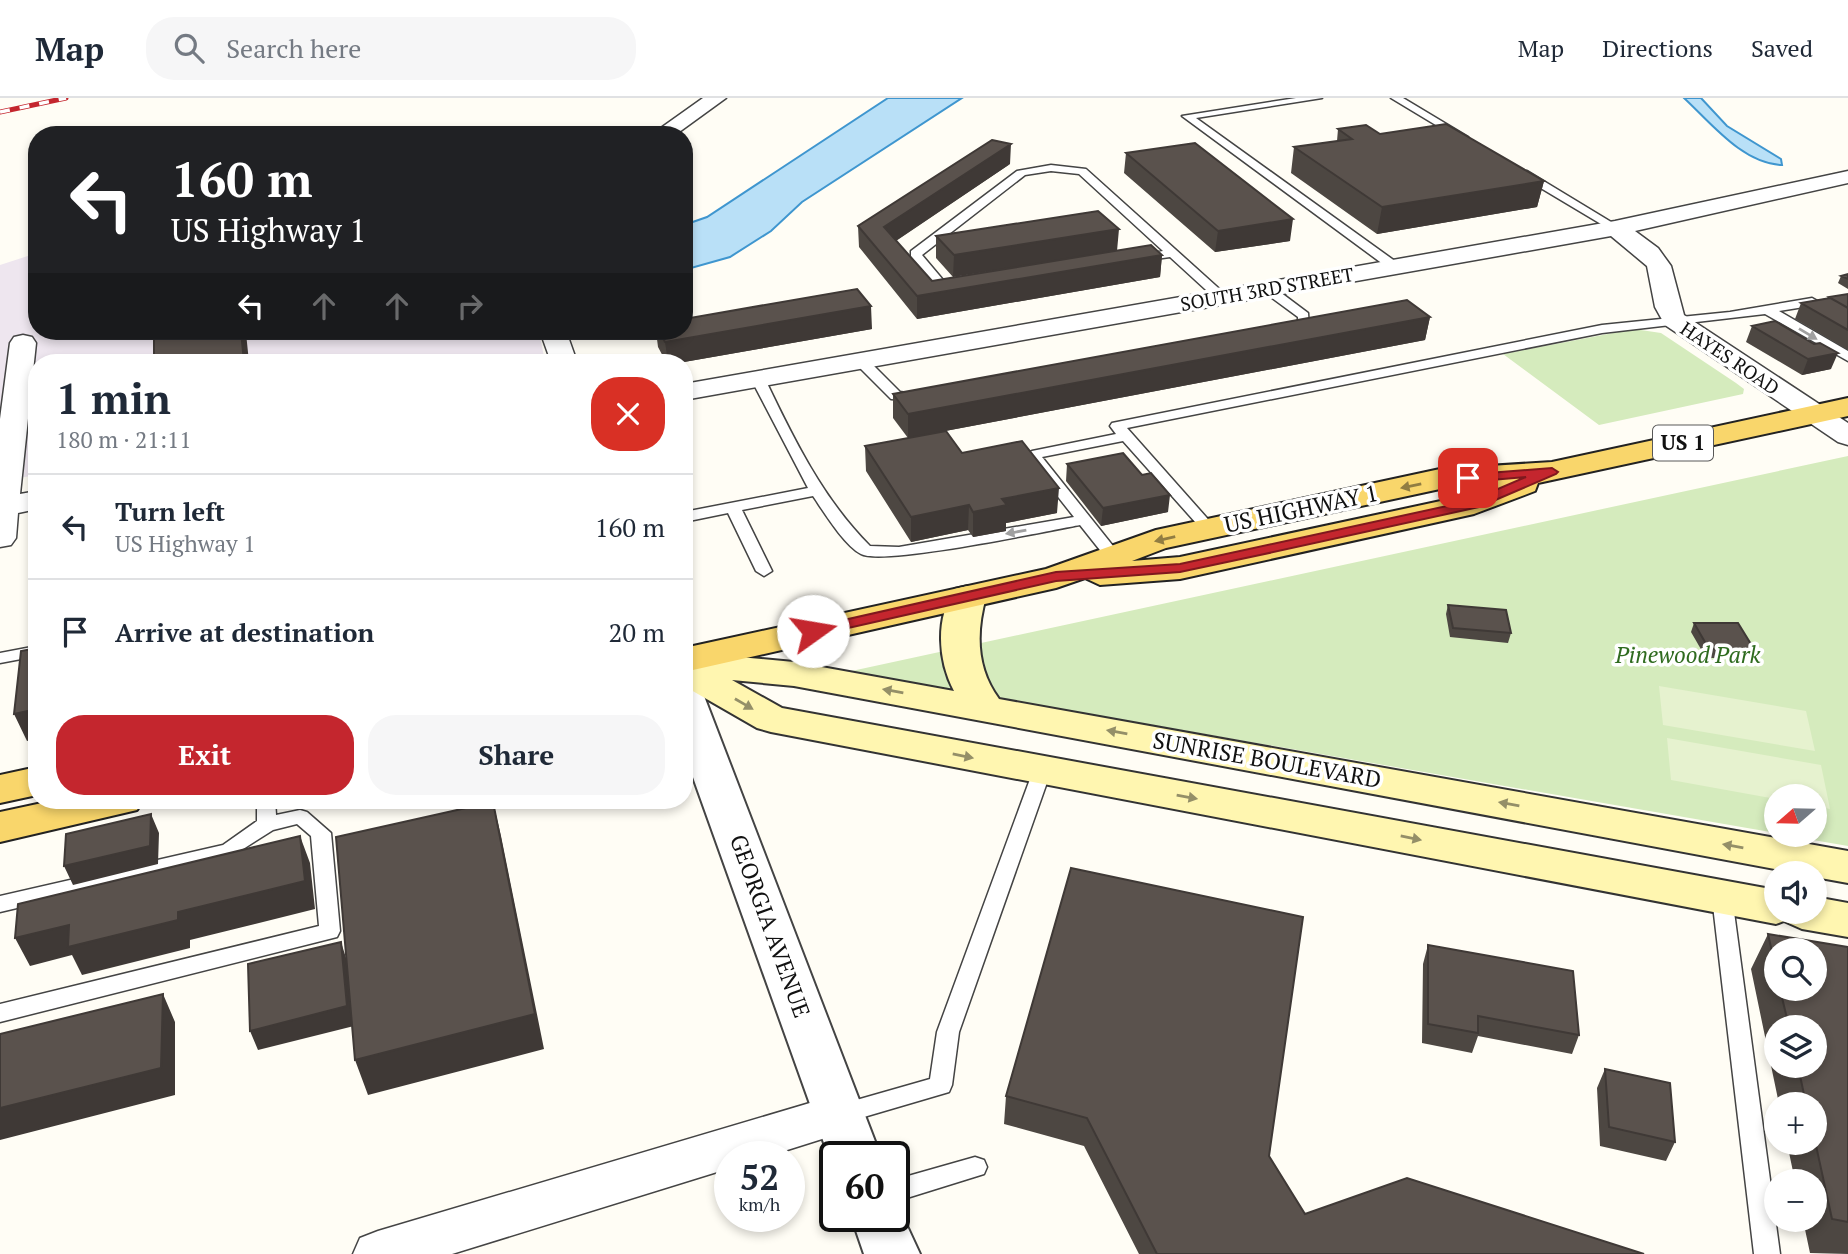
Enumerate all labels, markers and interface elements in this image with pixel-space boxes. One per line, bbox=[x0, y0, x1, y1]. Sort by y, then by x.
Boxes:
search box bbox=[146, 17, 636, 80]
text: Map bbox=[35, 27, 104, 70]
icon: search bbox=[170, 29, 208, 67]
text: Search here bbox=[226, 31, 361, 65]
text: Map bbox=[1518, 32, 1564, 64]
text: Directions bbox=[1602, 32, 1713, 64]
text: Saved bbox=[1751, 32, 1813, 64]
text: 160 m bbox=[171, 146, 313, 211]
icon: left bbox=[56, 154, 147, 245]
text: US Highway 1 bbox=[171, 209, 366, 251]
street label: SOUTH 3RD STREET bbox=[1178, 261, 1356, 316]
icon: left bbox=[232, 287, 270, 325]
icon: ahead bbox=[305, 287, 343, 325]
icon: ahead bbox=[378, 287, 416, 325]
icon: right bbox=[451, 287, 489, 325]
street label: HAYES ROAD bbox=[1676, 315, 1785, 400]
one-way arrow bbox=[1798, 327, 1817, 340]
text: 1 min bbox=[56, 370, 171, 426]
button: close bbox=[591, 377, 665, 451]
text: 180 m · 21:11 bbox=[56, 424, 191, 455]
road number: US 1 bbox=[1653, 426, 1713, 460]
pin bbox=[1438, 448, 1498, 508]
icon: arrive bbox=[1449, 459, 1487, 497]
street label: US HIGHWAY 1 bbox=[1221, 477, 1381, 540]
one-way arrow bbox=[1400, 480, 1422, 491]
text: Turn left bbox=[115, 494, 225, 528]
icon: left bbox=[56, 508, 94, 546]
text: 160 m bbox=[595, 510, 665, 544]
one-way arrow bbox=[1005, 526, 1027, 537]
text: US Highway 1 bbox=[115, 528, 255, 559]
one-way arrow bbox=[1154, 533, 1176, 544]
position arrow bbox=[776, 594, 850, 668]
icon: arrive bbox=[56, 613, 94, 651]
text: Arrive at destination bbox=[115, 615, 374, 649]
text: 20 m bbox=[609, 615, 665, 649]
park label: Pinewood Park bbox=[1614, 639, 1762, 670]
one-way arrow bbox=[882, 686, 904, 697]
one-way arrow bbox=[734, 698, 753, 710]
button: Exit bbox=[56, 715, 354, 795]
button: Share bbox=[368, 715, 665, 795]
street label: SUNRISE BOULEVARD bbox=[1150, 724, 1384, 795]
one-way arrow bbox=[1106, 726, 1128, 737]
one-way arrow bbox=[952, 751, 974, 762]
north arrow bbox=[1764, 784, 1827, 847]
map controls bbox=[1764, 784, 1827, 1232]
one-way arrow bbox=[1176, 792, 1198, 803]
one-way arrow bbox=[1498, 799, 1520, 810]
street label: GEORGIA AVENUE bbox=[723, 830, 818, 1022]
one-way arrow bbox=[1400, 833, 1422, 844]
one-way arrow bbox=[1722, 840, 1744, 851]
button: sound bbox=[1764, 861, 1827, 924]
button: search bbox=[1764, 938, 1827, 1001]
button: layers bbox=[1764, 1015, 1827, 1078]
button: + bbox=[1764, 1092, 1827, 1155]
speed limit sign: 60 bbox=[819, 1141, 910, 1232]
text: 52 bbox=[740, 1154, 779, 1200]
button: − bbox=[1764, 1169, 1827, 1232]
text: km/h bbox=[739, 1192, 780, 1216]

